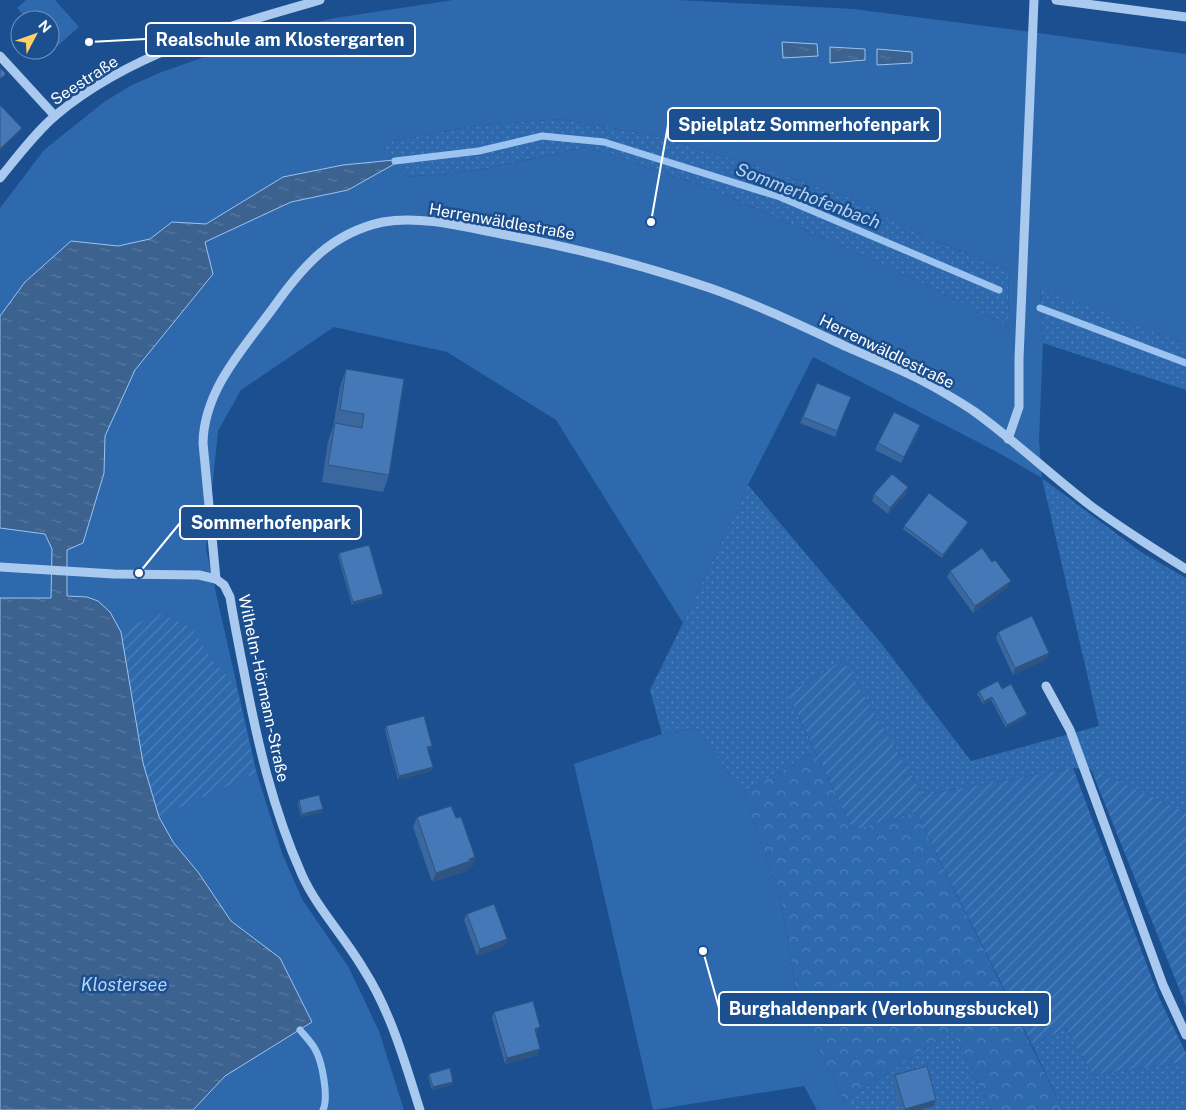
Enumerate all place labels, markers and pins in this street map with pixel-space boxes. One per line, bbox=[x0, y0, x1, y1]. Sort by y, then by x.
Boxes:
callout: Realschule am Klostergarten bbox=[146, 23, 415, 56]
callout: Spielplatz Sommerhofenpark bbox=[668, 108, 940, 141]
callout: Sommerhofenpark bbox=[180, 506, 361, 539]
callout: Burghaldenpark (Verlobungsbuckel) bbox=[719, 992, 1050, 1025]

